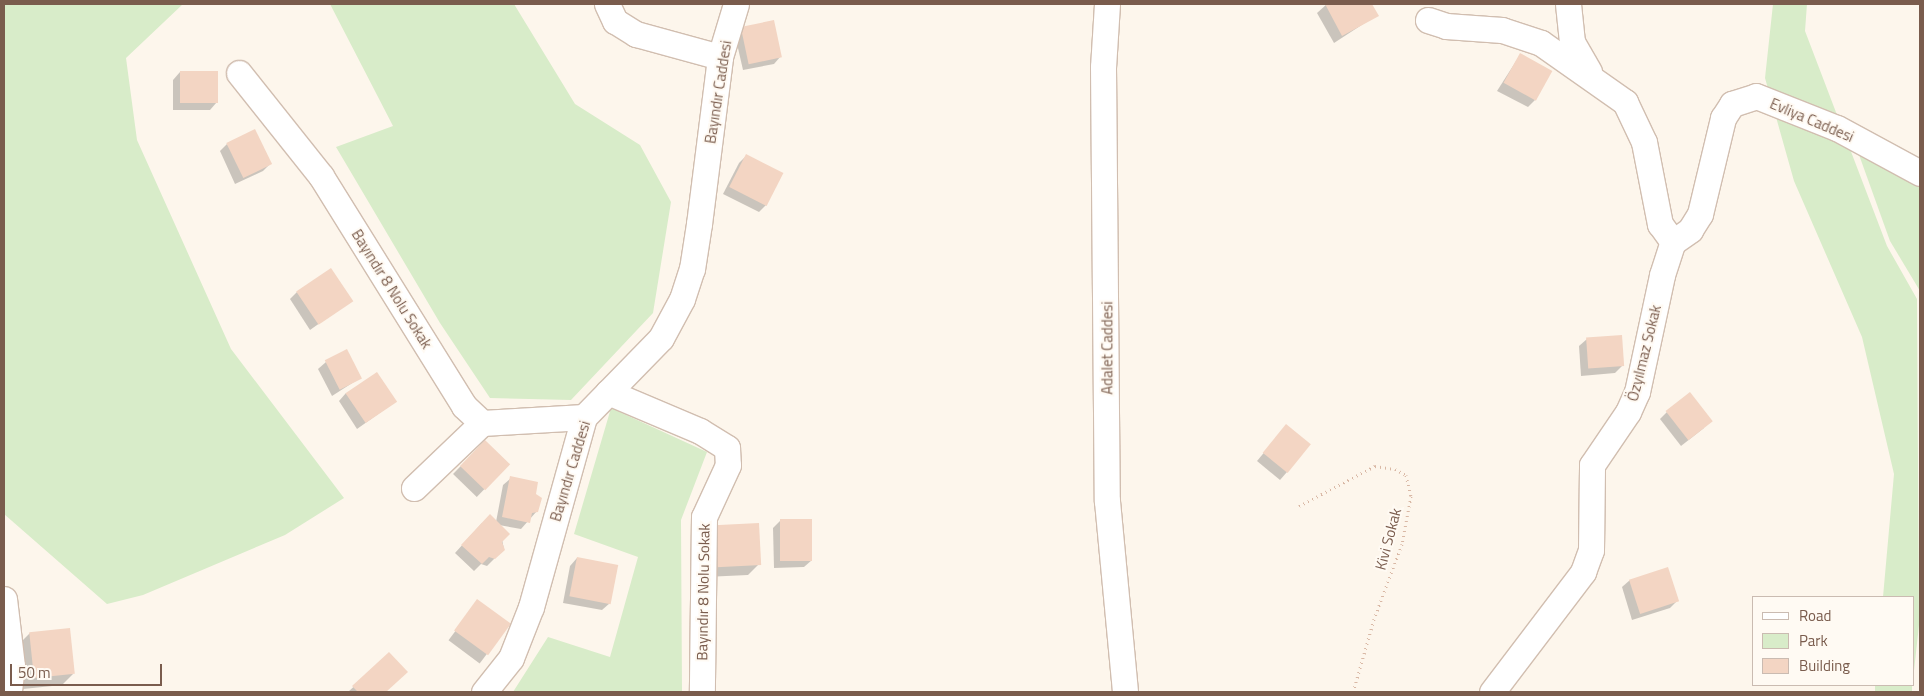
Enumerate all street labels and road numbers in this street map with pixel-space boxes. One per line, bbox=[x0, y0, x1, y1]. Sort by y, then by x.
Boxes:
street label: Bayındır Caddesi bbox=[701, 39, 735, 145]
street label: Evliya Caddesi bbox=[1767, 94, 1857, 146]
street label: Bayındır 8 Nolu Sokak bbox=[348, 226, 436, 352]
street label: Adalet Caddesi bbox=[1098, 301, 1116, 395]
street label: Özyılmaz Sokak bbox=[1623, 303, 1665, 403]
street label: Bayındır Caddesi bbox=[546, 418, 594, 524]
street label: Kivi Sokak bbox=[1371, 506, 1405, 572]
street label: Bayındır 8 Nolu Sokak bbox=[693, 523, 713, 661]

